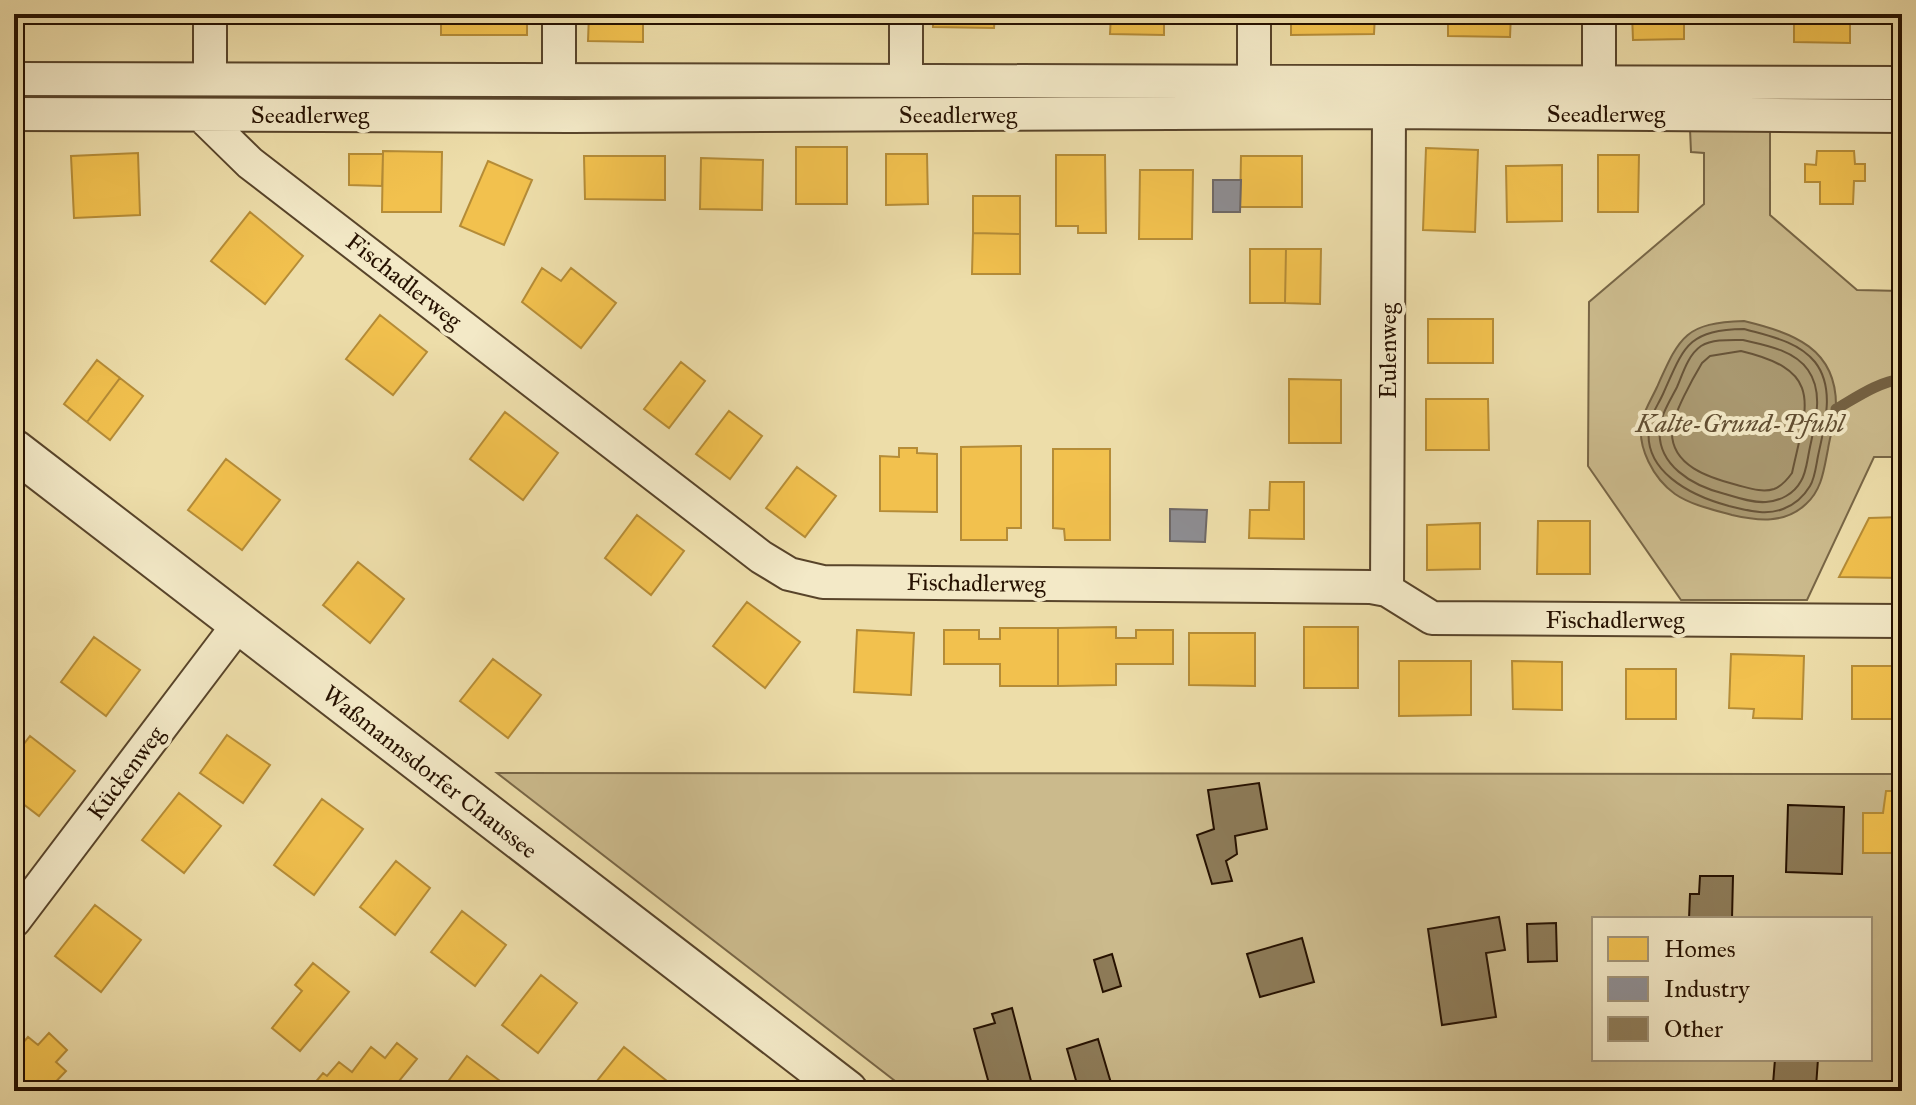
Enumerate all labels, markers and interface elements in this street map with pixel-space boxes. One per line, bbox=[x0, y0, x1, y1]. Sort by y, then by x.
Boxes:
street label: Seeadlerweg bbox=[1547, 99, 1666, 129]
street label: Seeadlerweg bbox=[251, 100, 370, 130]
street label: Seeadlerweg bbox=[899, 100, 1018, 130]
street label: Fischadlerweg bbox=[340, 226, 469, 336]
street label: Eulenweg bbox=[1373, 302, 1403, 399]
water label: Kalte-Grund-Pfuhl bbox=[1634, 407, 1846, 439]
street label: Fischadlerweg bbox=[906, 567, 1047, 599]
street label: Fischadlerweg bbox=[1546, 605, 1685, 635]
street label: Waßmannsdorfer Chaussee bbox=[317, 679, 543, 865]
street label: Kückenweg bbox=[81, 719, 172, 826]
legend bbox=[1592, 917, 1872, 1061]
text: Homes bbox=[1664, 934, 1736, 964]
text: Industry bbox=[1664, 974, 1750, 1004]
text: Other bbox=[1664, 1014, 1723, 1044]

